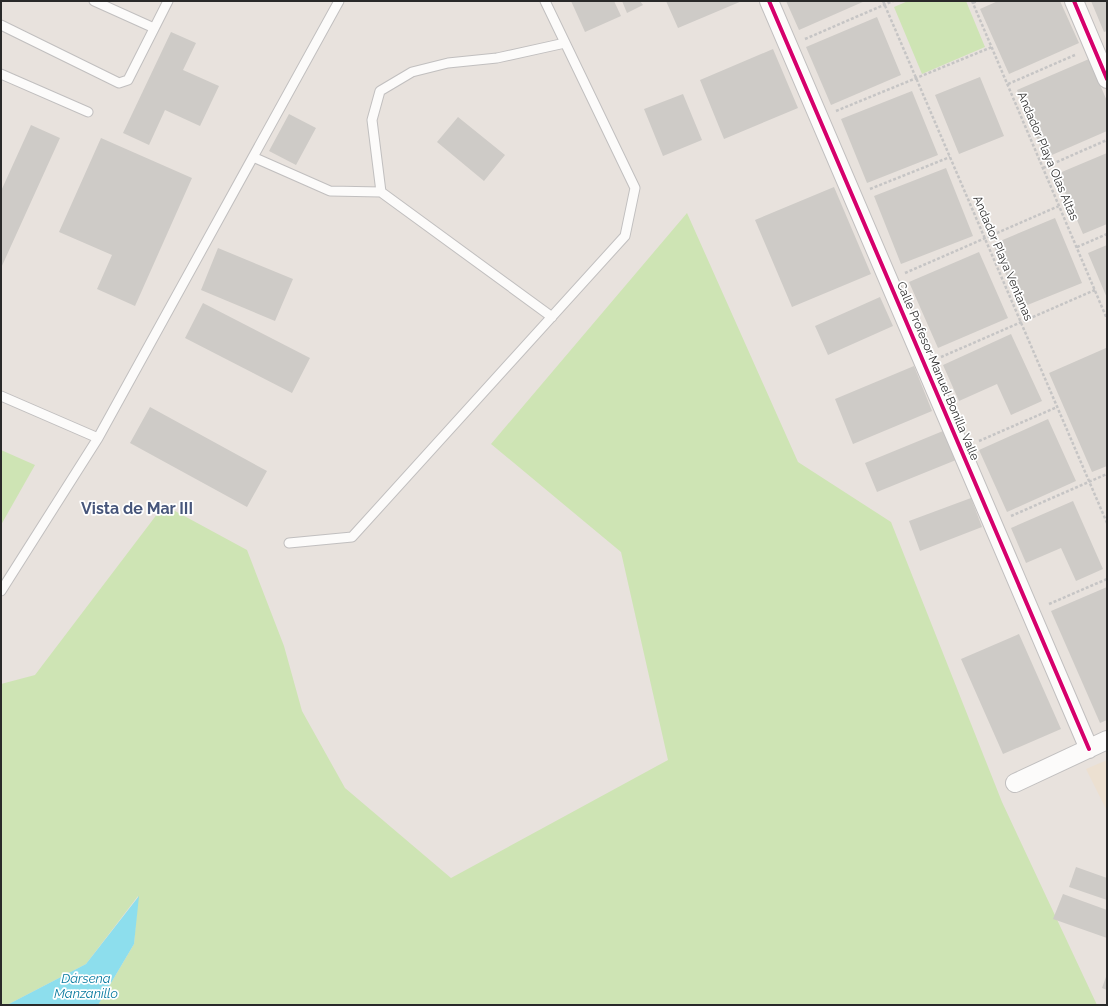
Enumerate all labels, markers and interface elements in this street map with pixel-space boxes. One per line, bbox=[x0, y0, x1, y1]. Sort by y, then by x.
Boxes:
street label: Andador Playa Olas Altas bbox=[1014, 89, 1082, 223]
street label: Andador Playa Ventanas bbox=[970, 193, 1036, 323]
street label: Calle Profesor Manuel Bonilla Valle bbox=[894, 279, 982, 463]
district label: Vista de Mar III bbox=[81, 499, 193, 518]
water label: Dársena Manzanillo bbox=[54, 971, 118, 1001]

